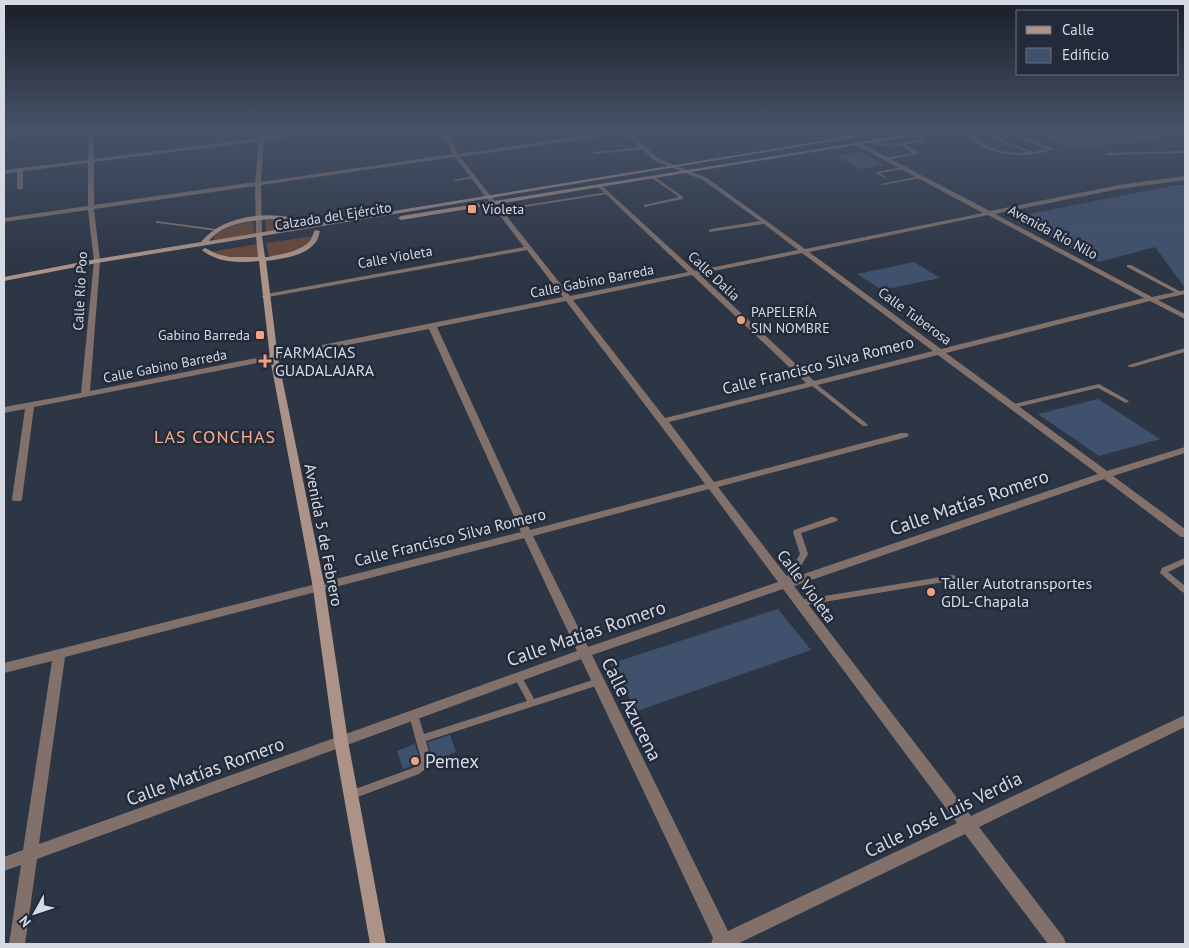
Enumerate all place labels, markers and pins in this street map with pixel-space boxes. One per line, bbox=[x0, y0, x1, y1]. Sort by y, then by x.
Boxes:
place label: Violeta bbox=[481, 200, 524, 218]
marker: Violeta bbox=[466, 203, 478, 215]
place label: PAPELERÍA SIN NOMBRE bbox=[751, 303, 830, 337]
marker: PAPELERÍA SIN NOMBRE bbox=[735, 314, 747, 326]
place label: Gabino Barreda bbox=[158, 326, 250, 344]
marker: Gabino Barreda bbox=[254, 329, 266, 341]
place label: FARMACIAS GUADALAJARA bbox=[275, 342, 375, 380]
marker: FARMACIAS GUADALAJARA bbox=[259, 355, 271, 367]
place label: Taller Autotransportes GDL-Chapala bbox=[941, 573, 1092, 611]
marker: Taller Autotransportes GDL-Chapala bbox=[925, 586, 937, 598]
place label: Pemex bbox=[425, 749, 479, 773]
marker: Pemex bbox=[409, 755, 421, 767]

